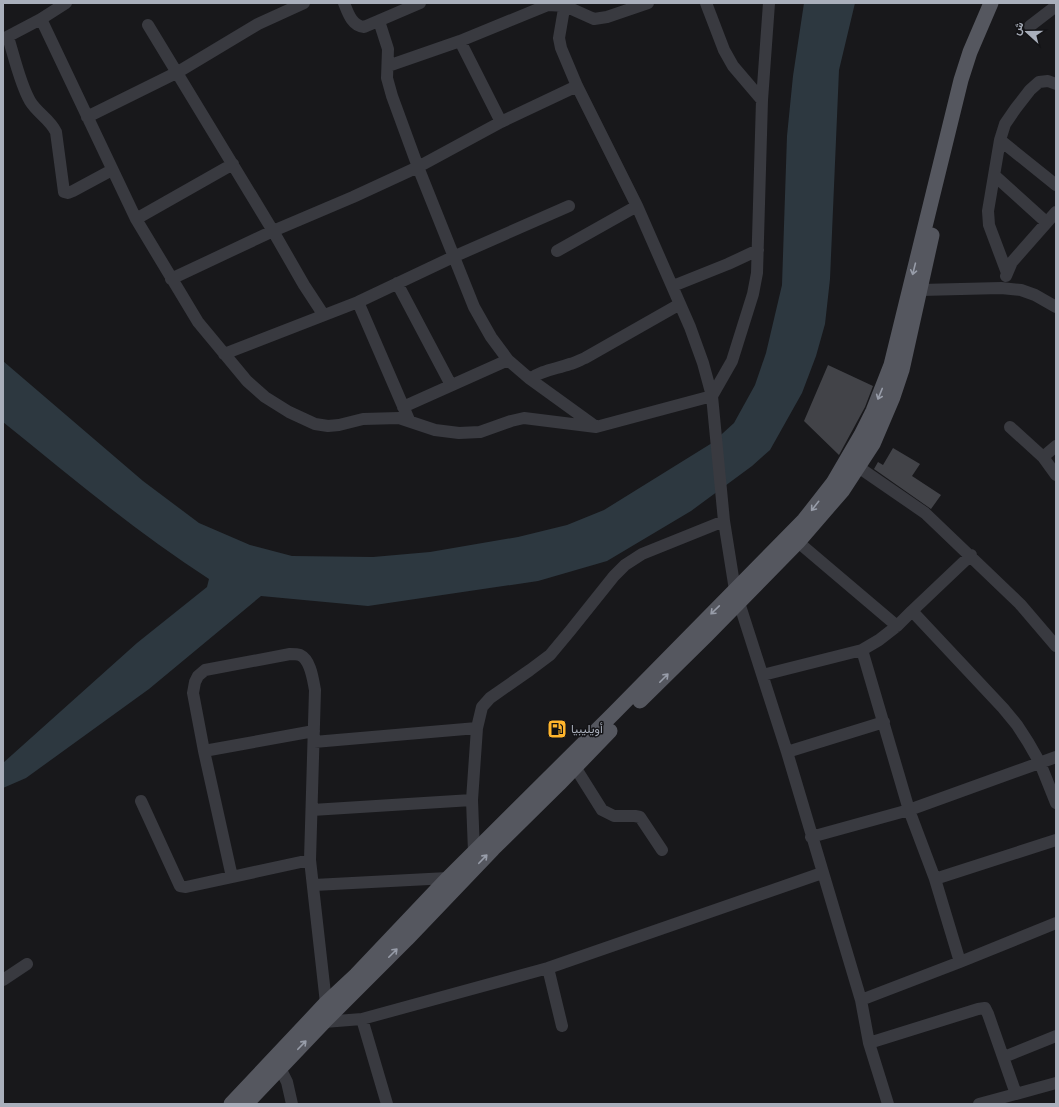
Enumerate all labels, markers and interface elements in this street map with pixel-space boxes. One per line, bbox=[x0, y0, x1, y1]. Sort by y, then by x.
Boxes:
north arrow bbox=[1007, 12, 1047, 52]
text: ش bbox=[1010, 20, 1027, 37]
one-way arrow bbox=[910, 262, 917, 275]
one-way arrow bbox=[875, 387, 883, 399]
one-way arrow bbox=[811, 500, 819, 511]
one-way arrow bbox=[710, 605, 720, 615]
one-way arrow bbox=[659, 673, 669, 683]
fuel station icon: أويليبيا bbox=[546, 718, 568, 740]
place label: أويليبيا bbox=[571, 722, 603, 737]
one-way arrow bbox=[478, 854, 488, 864]
one-way arrow bbox=[388, 948, 398, 958]
one-way arrow bbox=[297, 1040, 307, 1050]

